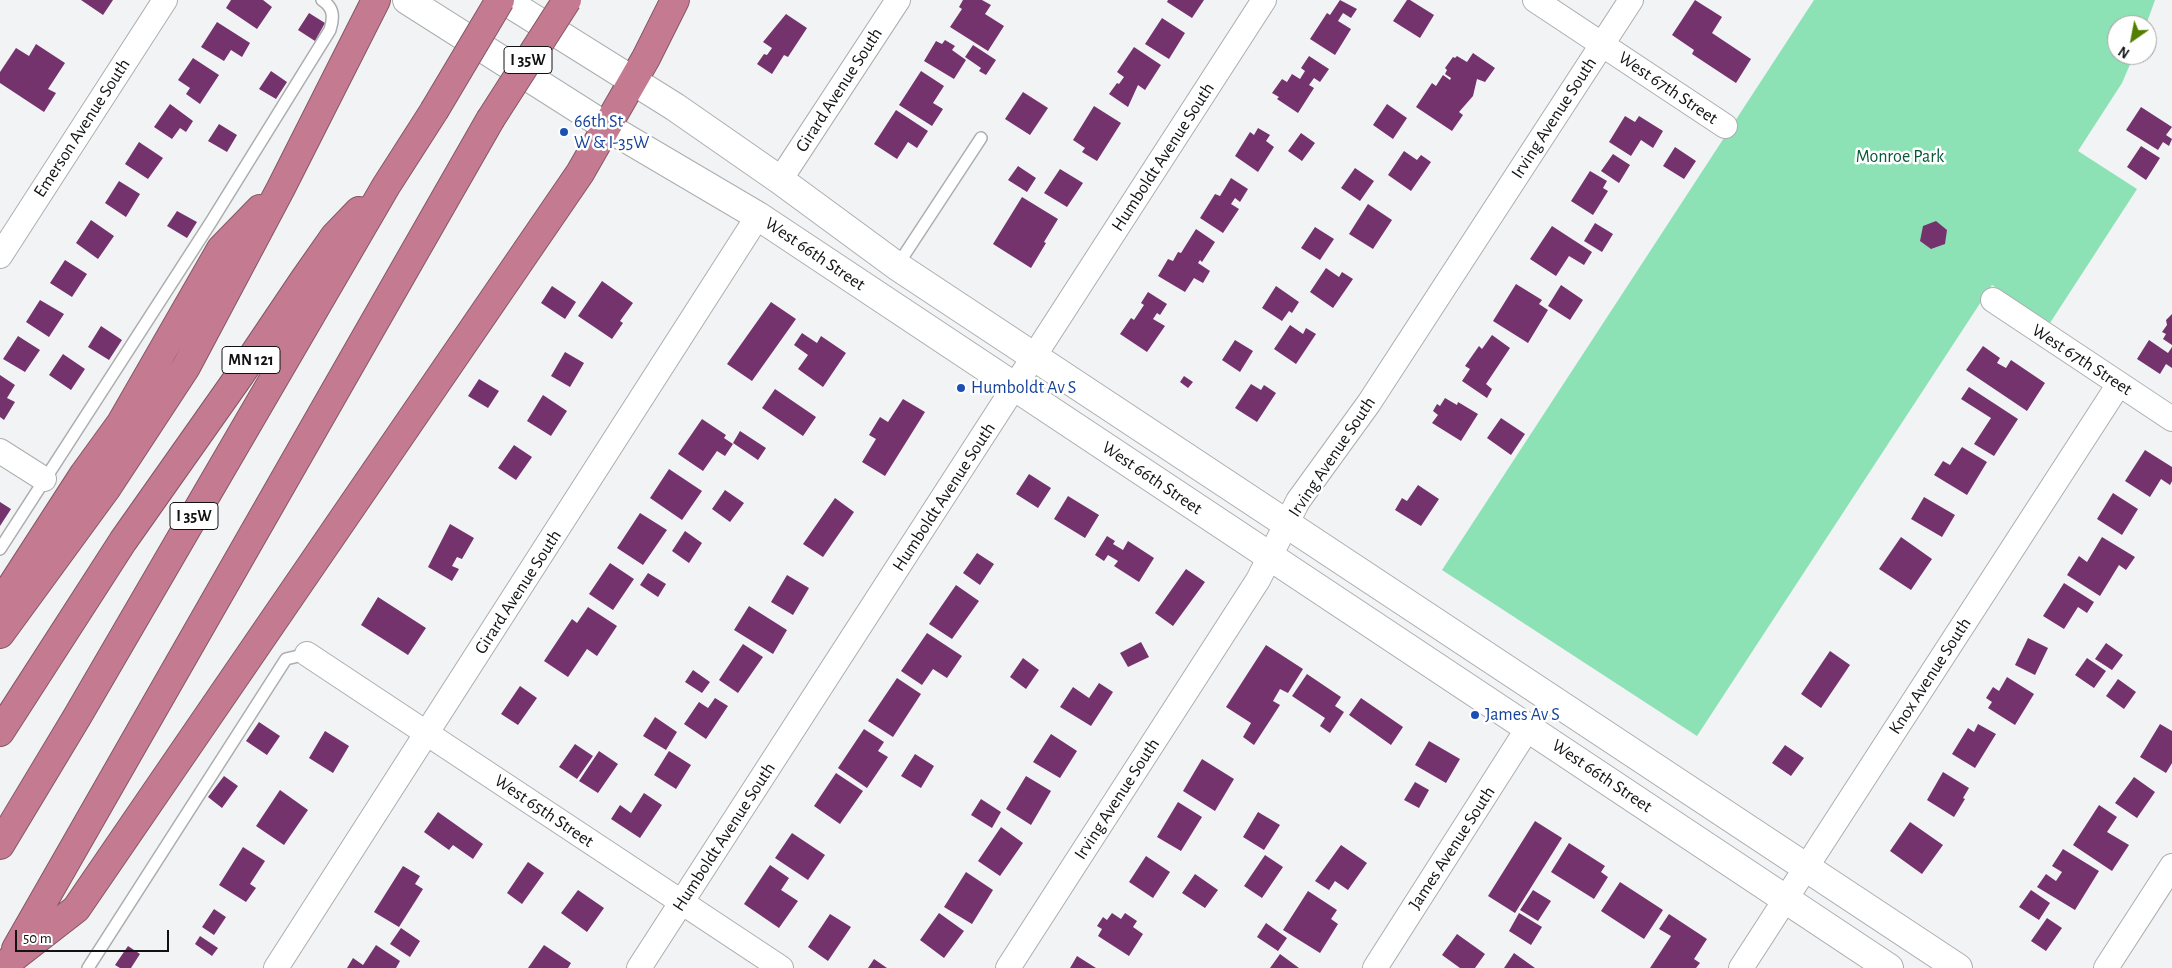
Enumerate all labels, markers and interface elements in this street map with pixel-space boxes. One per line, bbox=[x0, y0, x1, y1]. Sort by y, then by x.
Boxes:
north arrow bbox=[2107, 15, 2157, 65]
street label: Girard Avenue South bbox=[791, 24, 887, 156]
text: N bbox=[2116, 43, 2132, 60]
road number: I 35W bbox=[504, 46, 552, 74]
street label: West 67th Street bbox=[1614, 47, 1722, 129]
street label: Irving Avenue South bbox=[1507, 53, 1601, 183]
street label: Emerson Avenue South bbox=[29, 54, 135, 202]
street label: Humboldt Avenue South bbox=[1107, 79, 1219, 235]
place label: 66th St W & I-35W bbox=[574, 111, 649, 154]
marker: 66th St W & I-35W bbox=[558, 126, 570, 138]
park label: Monroe Park bbox=[1856, 146, 1944, 168]
street label: West 66th Street bbox=[761, 213, 869, 295]
street label: West 67th Street bbox=[2028, 320, 2136, 400]
road number: MN 121 bbox=[222, 346, 280, 374]
place label: Humboldt Av S bbox=[971, 377, 1076, 399]
marker: Humboldt Av S bbox=[955, 382, 967, 394]
street label: Irving Avenue South bbox=[1284, 393, 1380, 521]
street label: Humboldt Avenue South bbox=[888, 419, 1000, 575]
street label: West 66th Street bbox=[1098, 437, 1206, 519]
road number: I 35W bbox=[170, 502, 218, 530]
street label: Girard Avenue South bbox=[470, 526, 566, 658]
street label: Knox Avenue South bbox=[1884, 614, 1976, 738]
place label: James Av S bbox=[1485, 704, 1560, 726]
marker: James Av S bbox=[1469, 709, 1481, 721]
street label: Irving Avenue South bbox=[1070, 734, 1164, 864]
street label: West 66th Street bbox=[1548, 735, 1656, 817]
street label: Humboldt Avenue South bbox=[668, 759, 780, 915]
street label: West 65th Street bbox=[490, 770, 598, 852]
street label: James Avenue South bbox=[1404, 782, 1500, 914]
scale bar bbox=[18, 920, 171, 952]
text: 50 m bbox=[23, 931, 52, 946]

